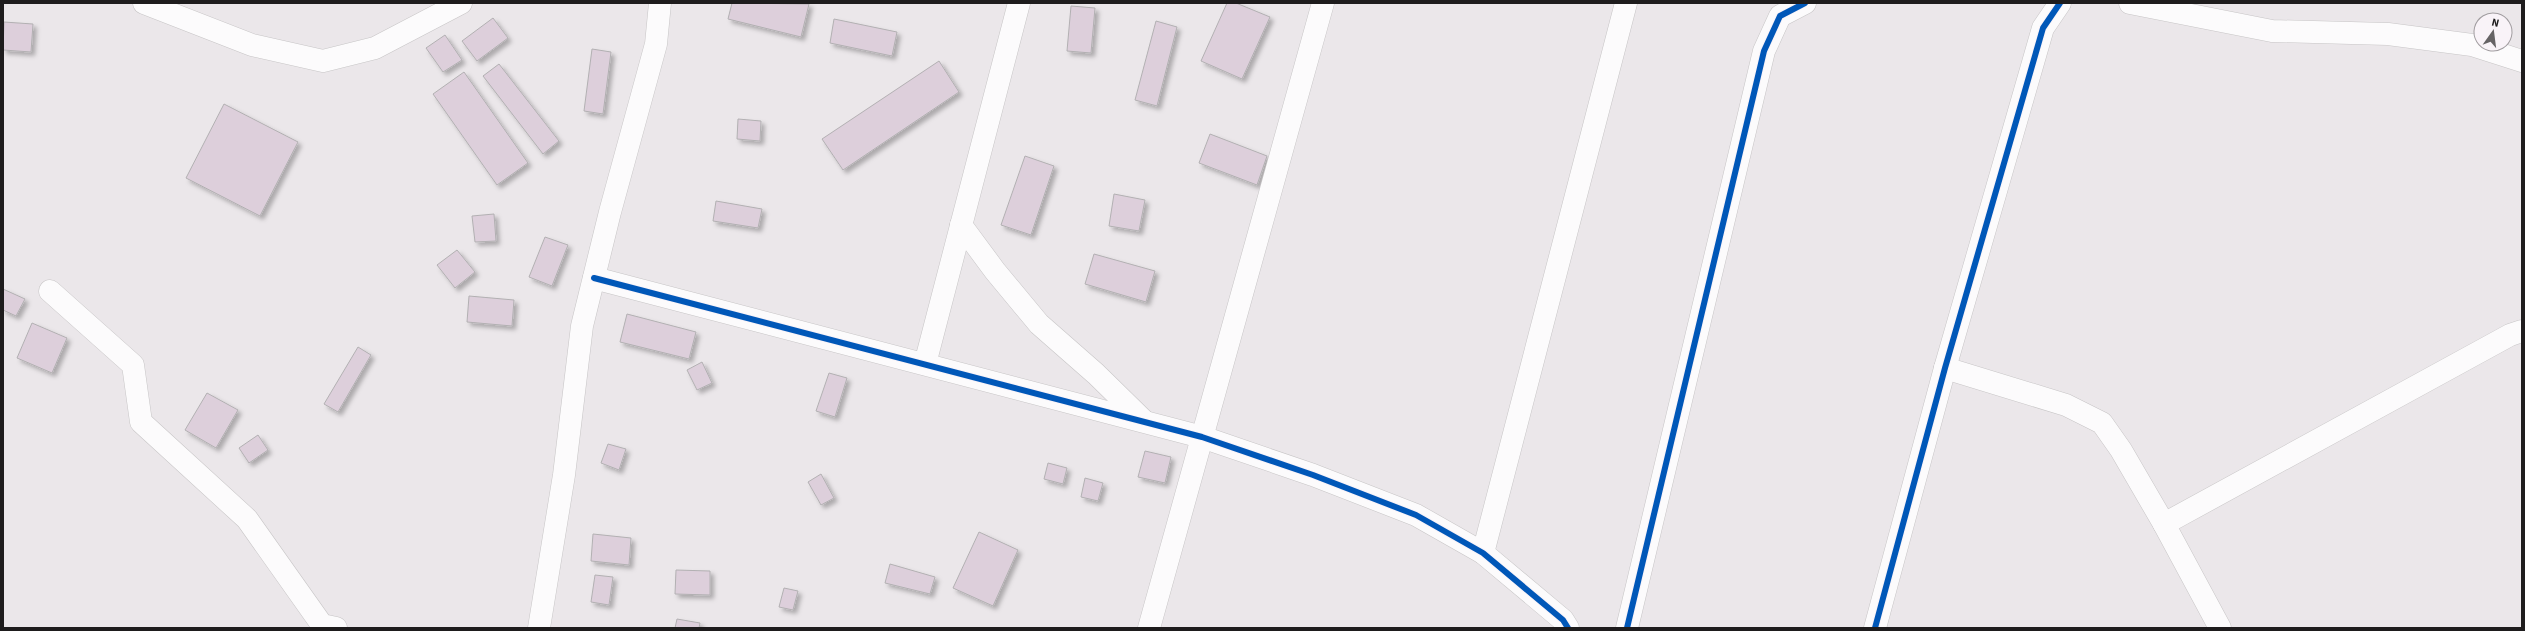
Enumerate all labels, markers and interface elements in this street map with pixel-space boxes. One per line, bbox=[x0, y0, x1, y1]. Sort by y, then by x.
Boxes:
north arrow bbox=[2473, 12, 2513, 52]
text: N bbox=[2490, 15, 2501, 31]

